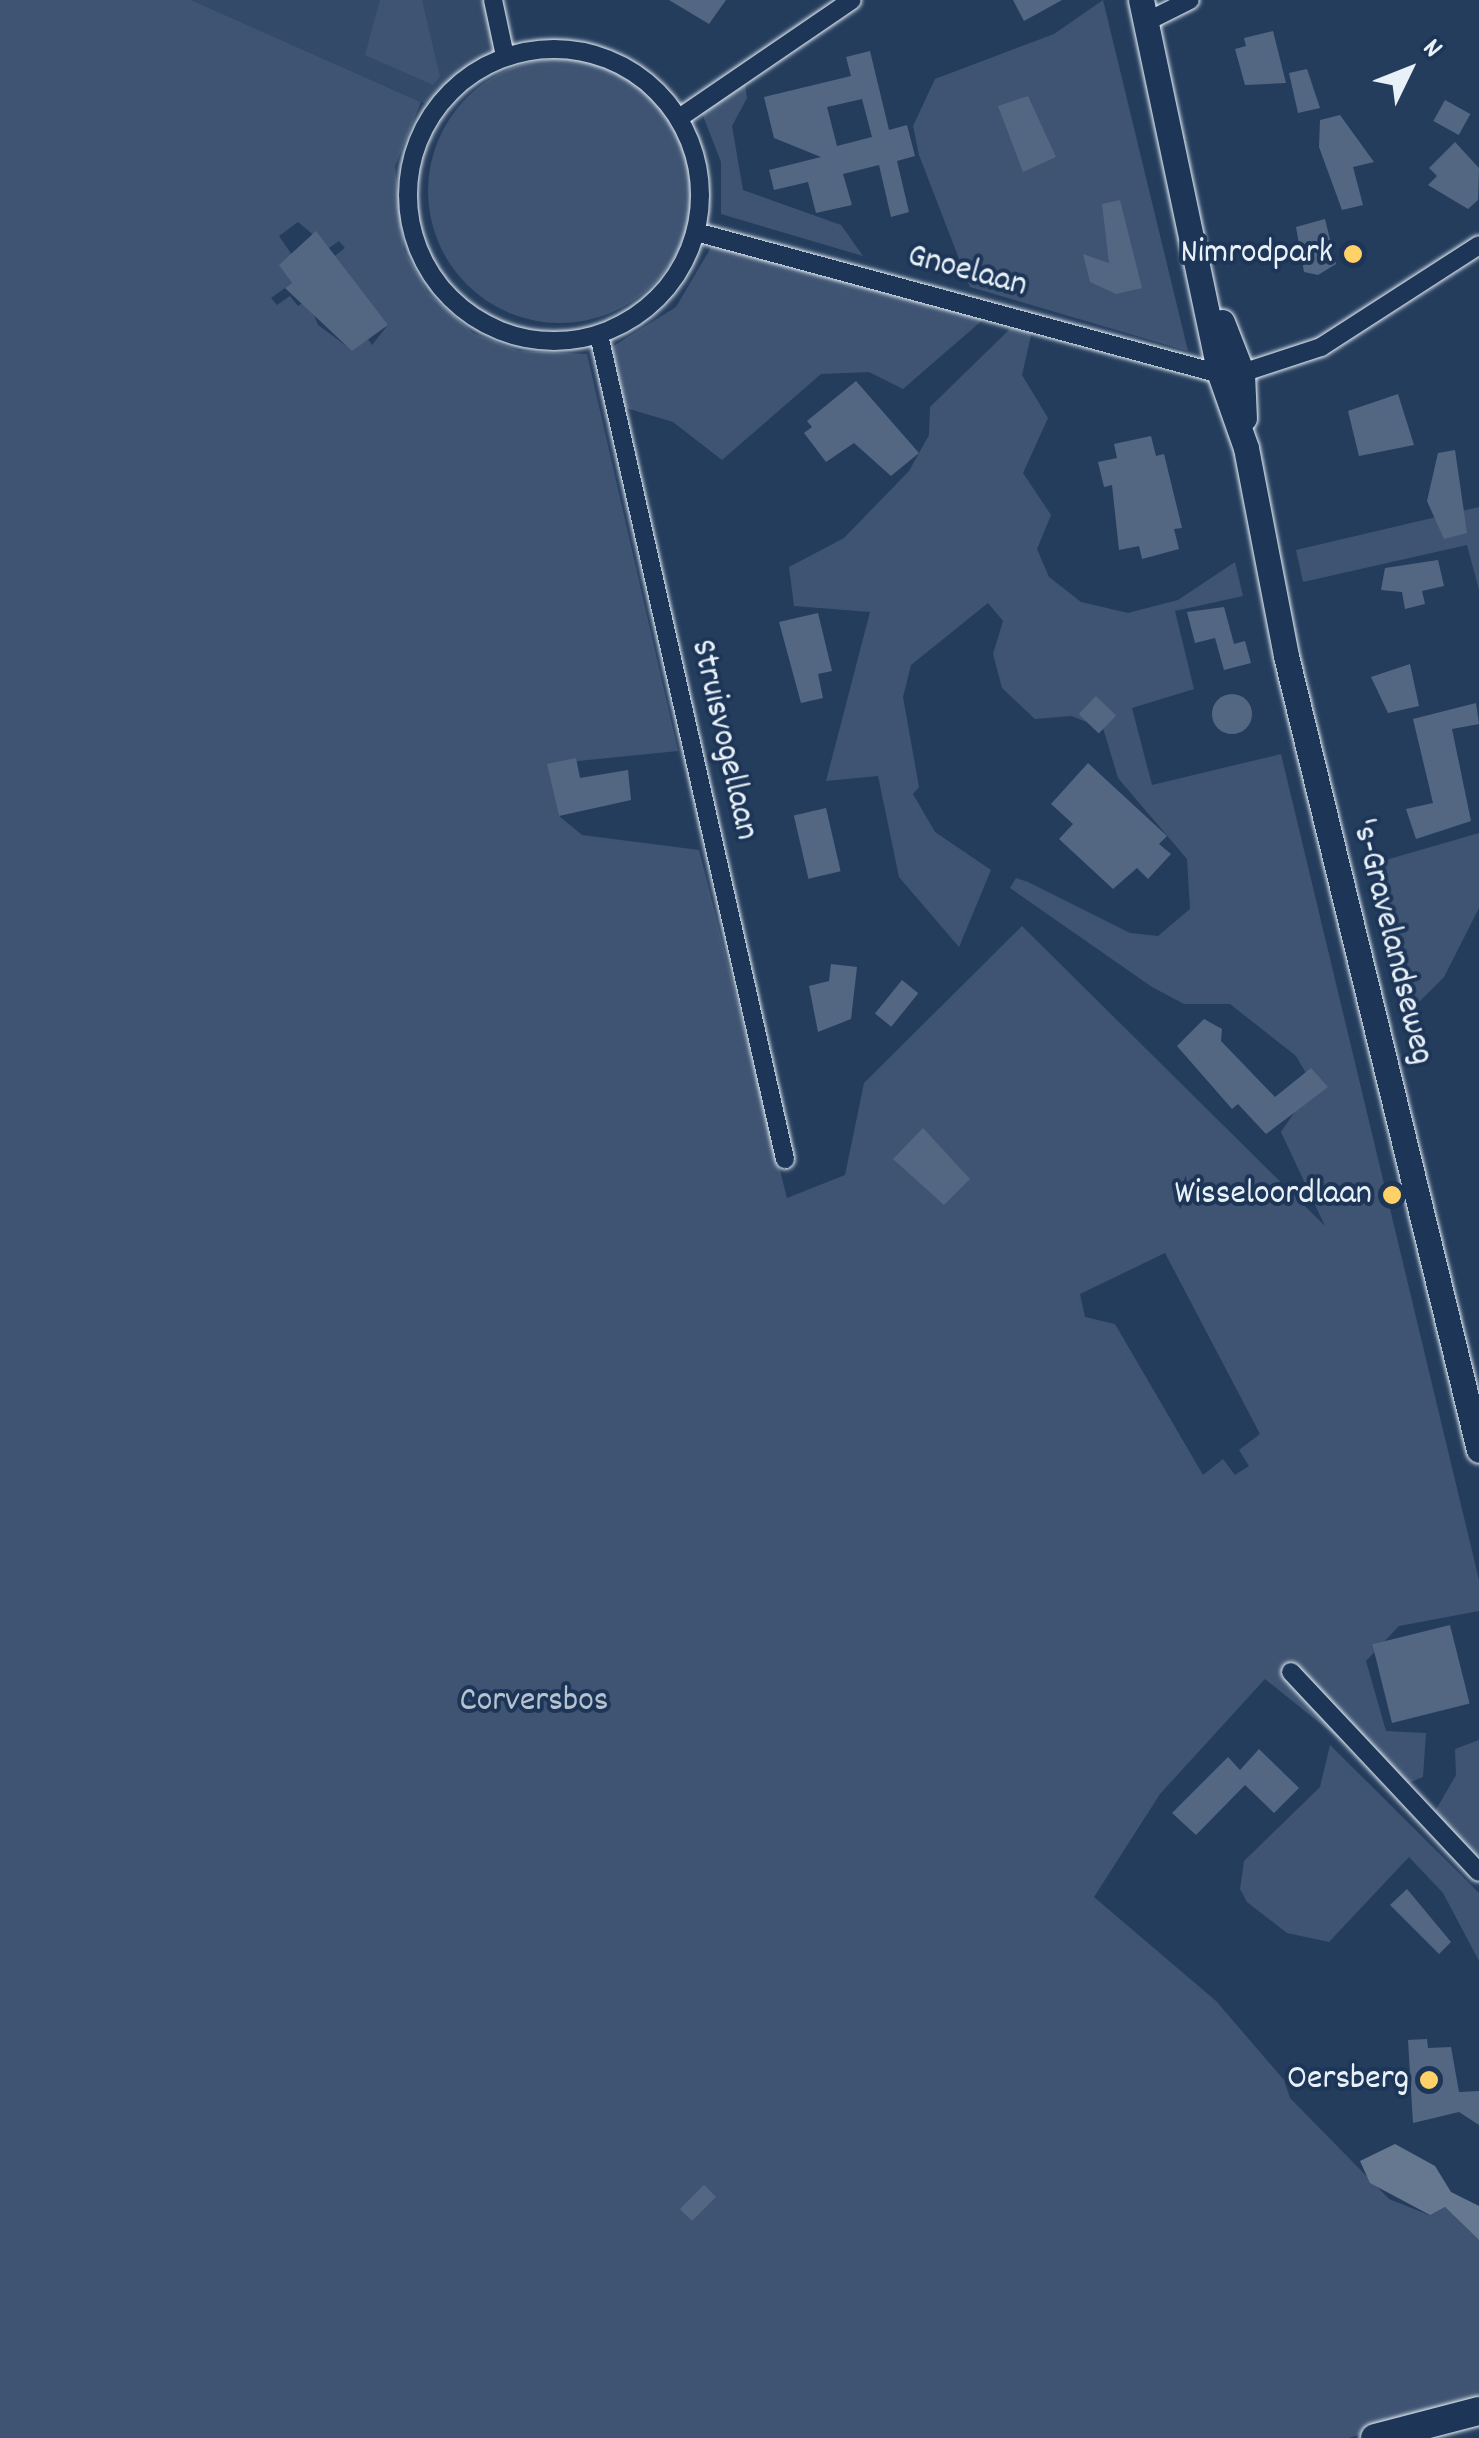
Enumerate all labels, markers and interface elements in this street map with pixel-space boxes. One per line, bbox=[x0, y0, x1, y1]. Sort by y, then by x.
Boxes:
north arrow bbox=[1359, 20, 1459, 120]
text: N bbox=[1412, 31, 1450, 68]
place label: Nimrodpark bbox=[1180, 233, 1333, 275]
street label: Gnoelaan bbox=[903, 236, 1031, 308]
marker: Nimrodpark bbox=[1342, 243, 1364, 265]
street label: Struisvogellaan bbox=[680, 636, 766, 844]
street label: 's-Gravelandseweg bbox=[1340, 815, 1442, 1069]
place label: Wisseloordlaan bbox=[1174, 1174, 1372, 1216]
marker: Wisseloordlaan bbox=[1381, 1184, 1403, 1206]
park label: Corversbos bbox=[459, 1681, 609, 1723]
place label: Oersberg bbox=[1287, 2059, 1409, 2101]
marker: Oersberg bbox=[1418, 2069, 1440, 2091]

